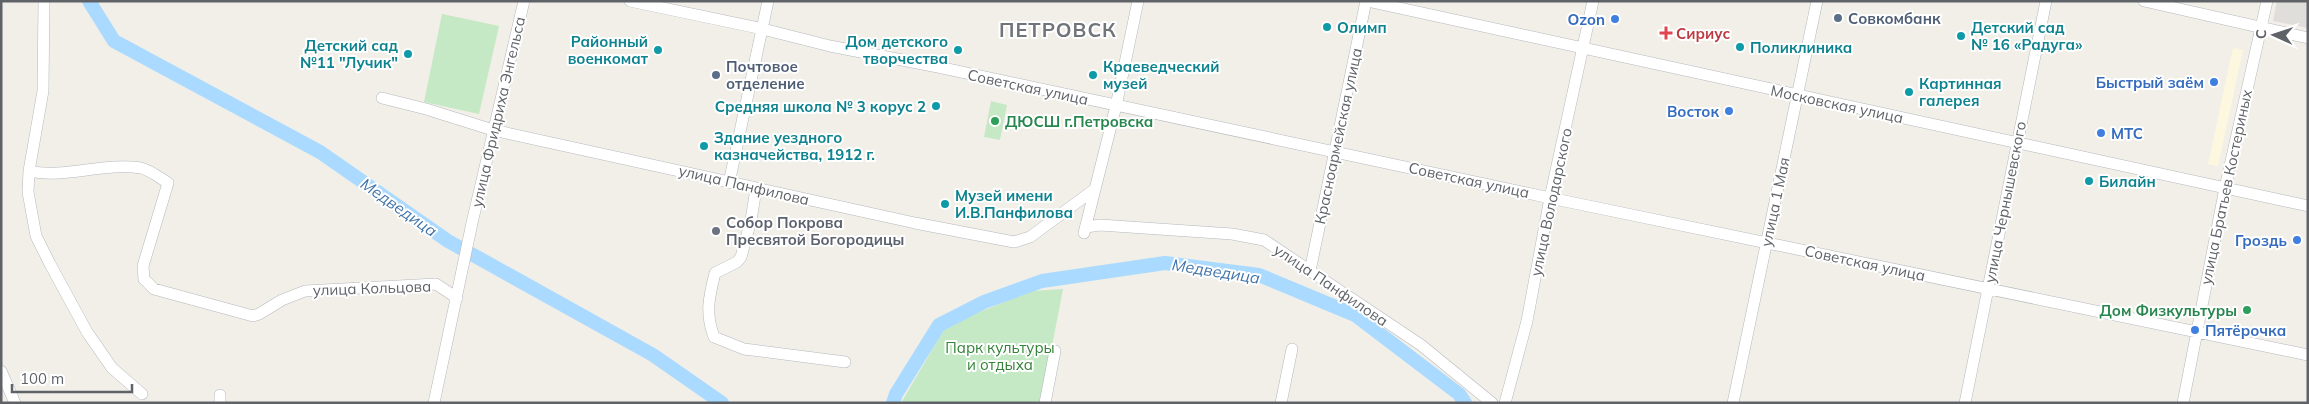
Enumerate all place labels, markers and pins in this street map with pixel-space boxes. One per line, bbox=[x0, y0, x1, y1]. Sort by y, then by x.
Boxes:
place label: Совкомбанк bbox=[1848, 9, 1941, 28]
place label: Ozon bbox=[1568, 10, 1605, 29]
marker: Совкомбанк bbox=[1832, 12, 1844, 24]
marker: Ozon bbox=[1609, 13, 1621, 25]
place label: Олимп bbox=[1337, 18, 1387, 37]
place label: Детский сад № 16 «Радуга» bbox=[1971, 18, 2083, 54]
marker: Олимп bbox=[1321, 21, 1333, 33]
place label: Сириус bbox=[1676, 24, 1730, 43]
marker: Сириус bbox=[1660, 27, 1672, 39]
marker: Детский сад № 16 «Радуга» bbox=[1955, 30, 1967, 42]
place label: Районный военкомат bbox=[568, 32, 649, 68]
place label: Дом детского творчества bbox=[845, 32, 948, 68]
place label: Детский сад №11 "Лучик" bbox=[300, 36, 398, 72]
place label: Поликлиника bbox=[1750, 38, 1852, 57]
marker: Поликлиника bbox=[1734, 41, 1746, 53]
marker: Районный военкомат bbox=[652, 44, 664, 56]
marker: Дом детского творчества bbox=[952, 44, 964, 56]
marker: Детский сад №11 "Лучик" bbox=[402, 48, 414, 60]
place label: Почтовое отделение bbox=[726, 57, 805, 93]
place label: Краеведческий музей bbox=[1103, 57, 1219, 93]
marker: Почтовое отделение bbox=[710, 69, 722, 81]
marker: Краеведческий музей bbox=[1087, 69, 1099, 81]
place label: Быстрый заём bbox=[2096, 73, 2204, 92]
place label: Картинная галерея bbox=[1919, 74, 2001, 110]
marker: Быстрый заём bbox=[2208, 76, 2220, 88]
marker: Картинная галерея bbox=[1903, 86, 1915, 98]
place label: Средняя школа № 3 корус 2 bbox=[715, 97, 926, 116]
marker: Средняя школа № 3 корус 2 bbox=[930, 100, 942, 112]
place label: Восток bbox=[1667, 102, 1719, 121]
marker: Восток bbox=[1723, 105, 1735, 117]
place label: ДЮСШ г.Петровска bbox=[1005, 112, 1153, 131]
marker: ДЮСШ г.Петровска bbox=[989, 115, 1001, 127]
place label: МТС bbox=[2111, 124, 2143, 143]
marker: МТС bbox=[2095, 127, 2107, 139]
place label: Здание уездного казначейства, 1912 г. bbox=[714, 128, 875, 164]
marker: Здание уездного казначейства, 1912 г. bbox=[698, 140, 710, 152]
place label: Билайн bbox=[2099, 172, 2156, 191]
marker: Билайн bbox=[2083, 175, 2095, 187]
place label: Музей имени И.В.Панфилова bbox=[955, 186, 1073, 222]
marker: Музей имени И.В.Панфилова bbox=[939, 198, 951, 210]
place label: Собор Покрова Пресвятой Богородицы bbox=[726, 213, 904, 249]
marker: Собор Покрова Пресвятой Богородицы bbox=[710, 225, 722, 237]
place label: Гроздь bbox=[2235, 231, 2287, 250]
marker: Гроздь bbox=[2291, 234, 2303, 246]
place label: Дом Физкультуры bbox=[2100, 301, 2237, 320]
marker: Дом Физкультуры bbox=[2241, 304, 2253, 316]
place label: Пятёрочка bbox=[2205, 321, 2286, 340]
marker: Пятёрочка bbox=[2189, 324, 2201, 336]

